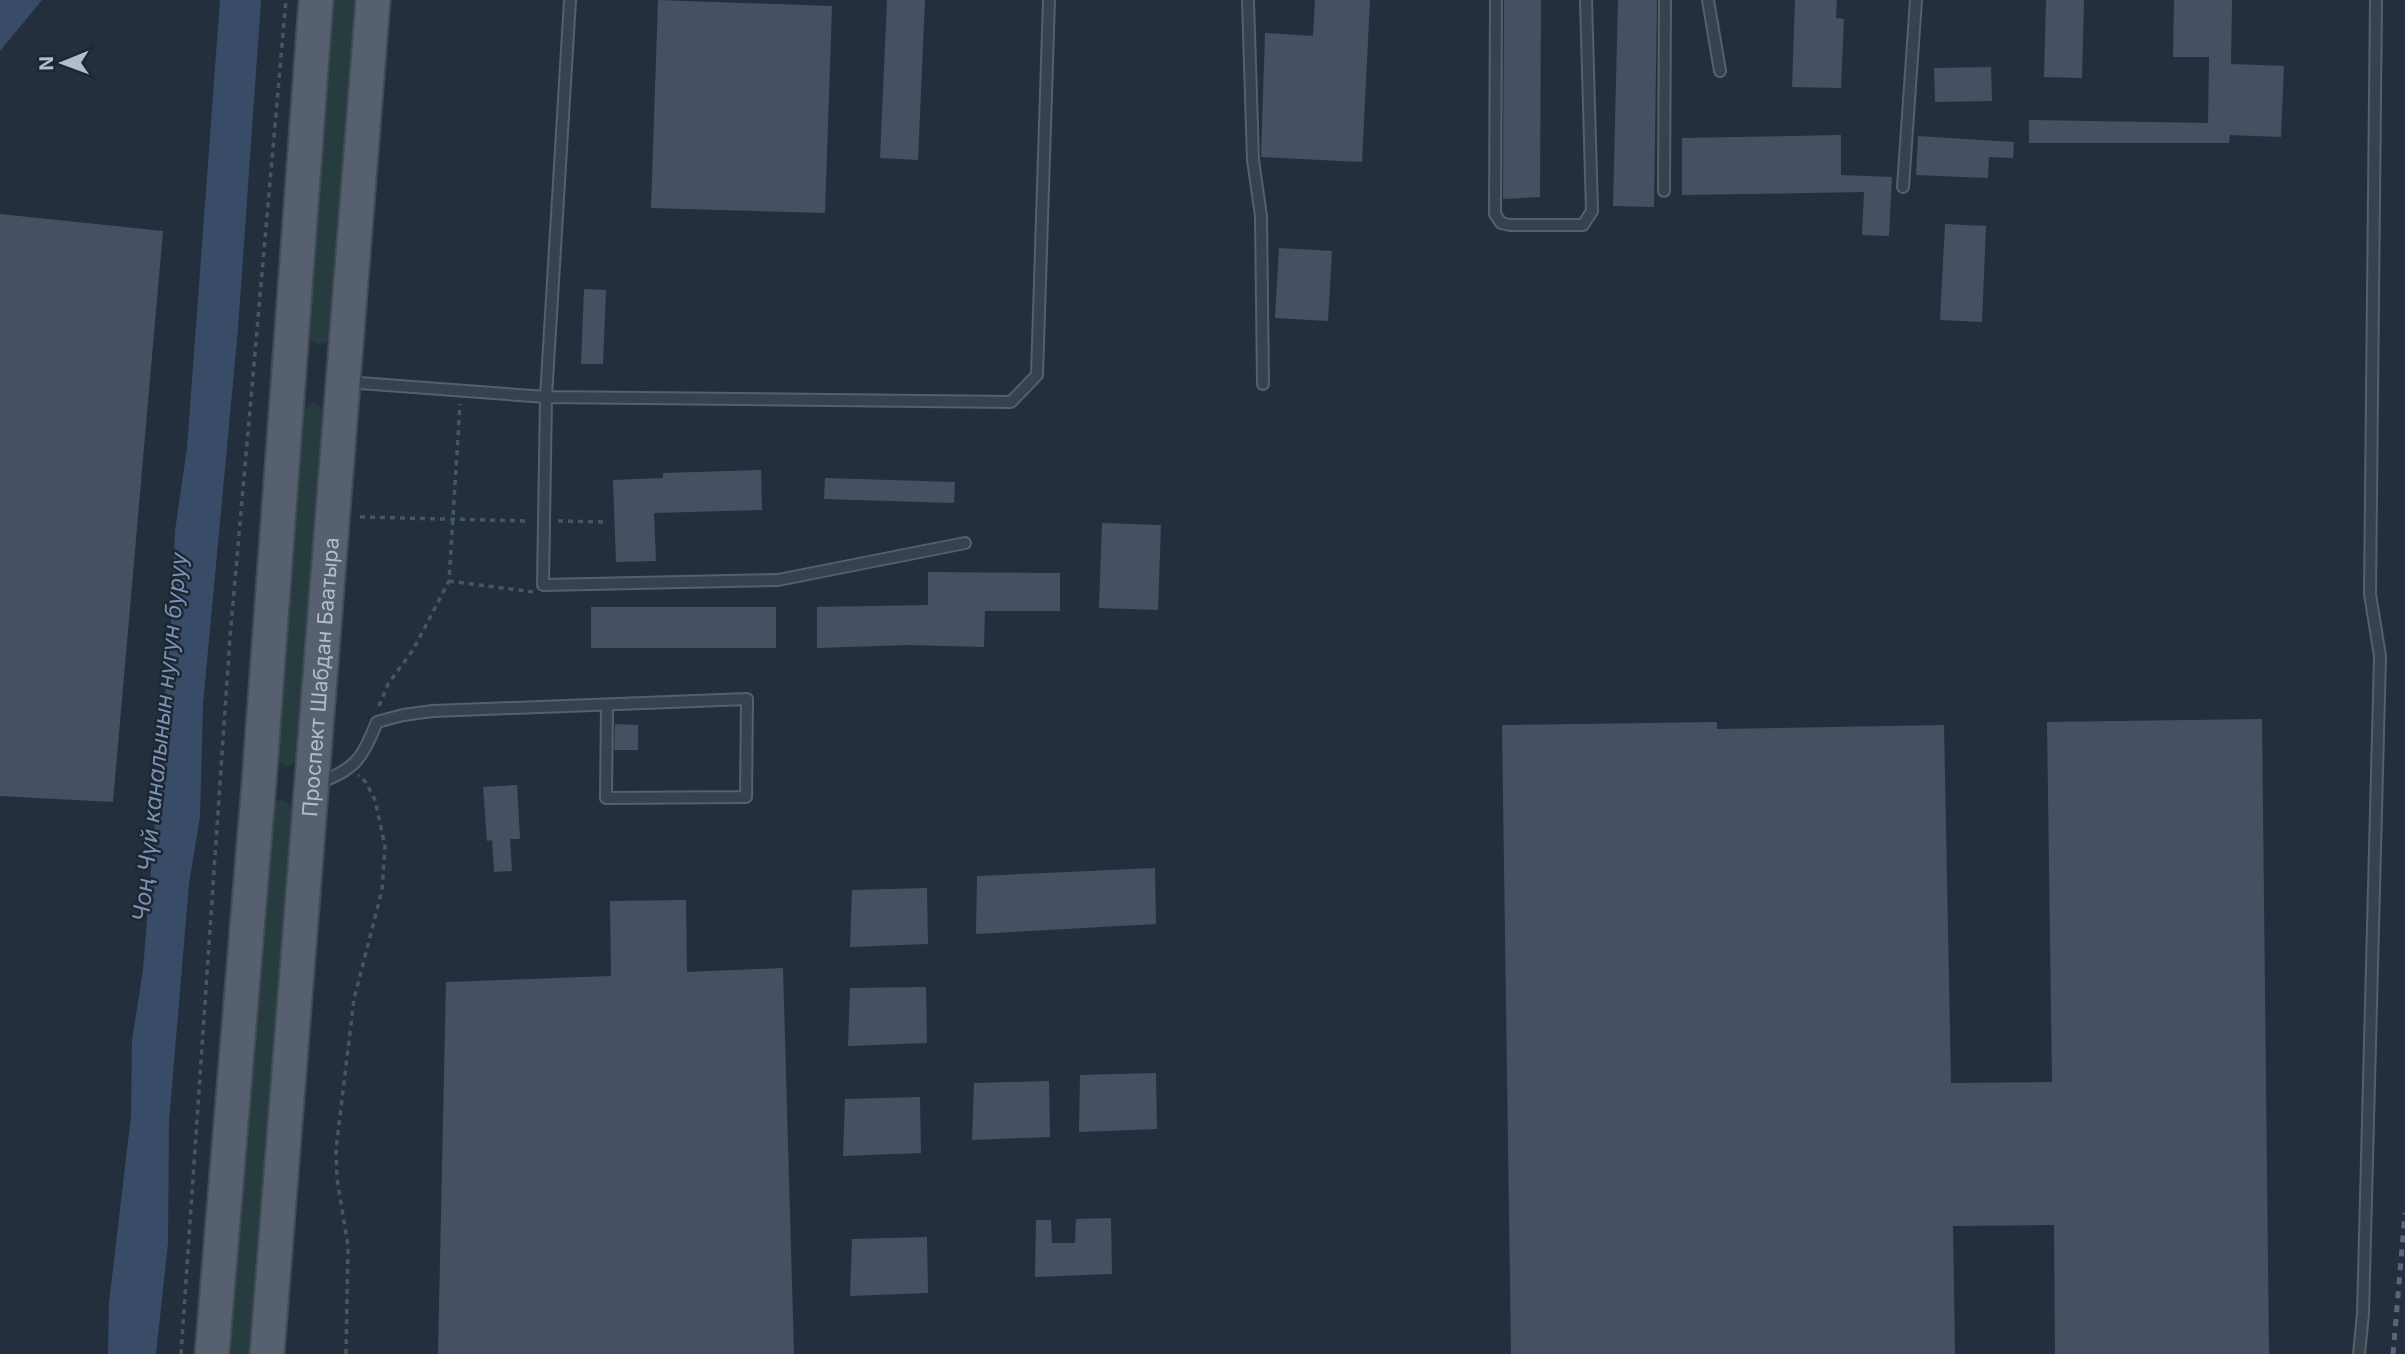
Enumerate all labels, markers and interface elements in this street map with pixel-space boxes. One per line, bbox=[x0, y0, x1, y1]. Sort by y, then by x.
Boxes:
north arrow bbox=[28, 28, 98, 98]
text: N bbox=[35, 56, 58, 71]
street label: Проспект Шабдан Баатыра bbox=[297, 536, 343, 818]
water label: Чоң Чүй каналынын нугун буруу bbox=[127, 550, 193, 923]

